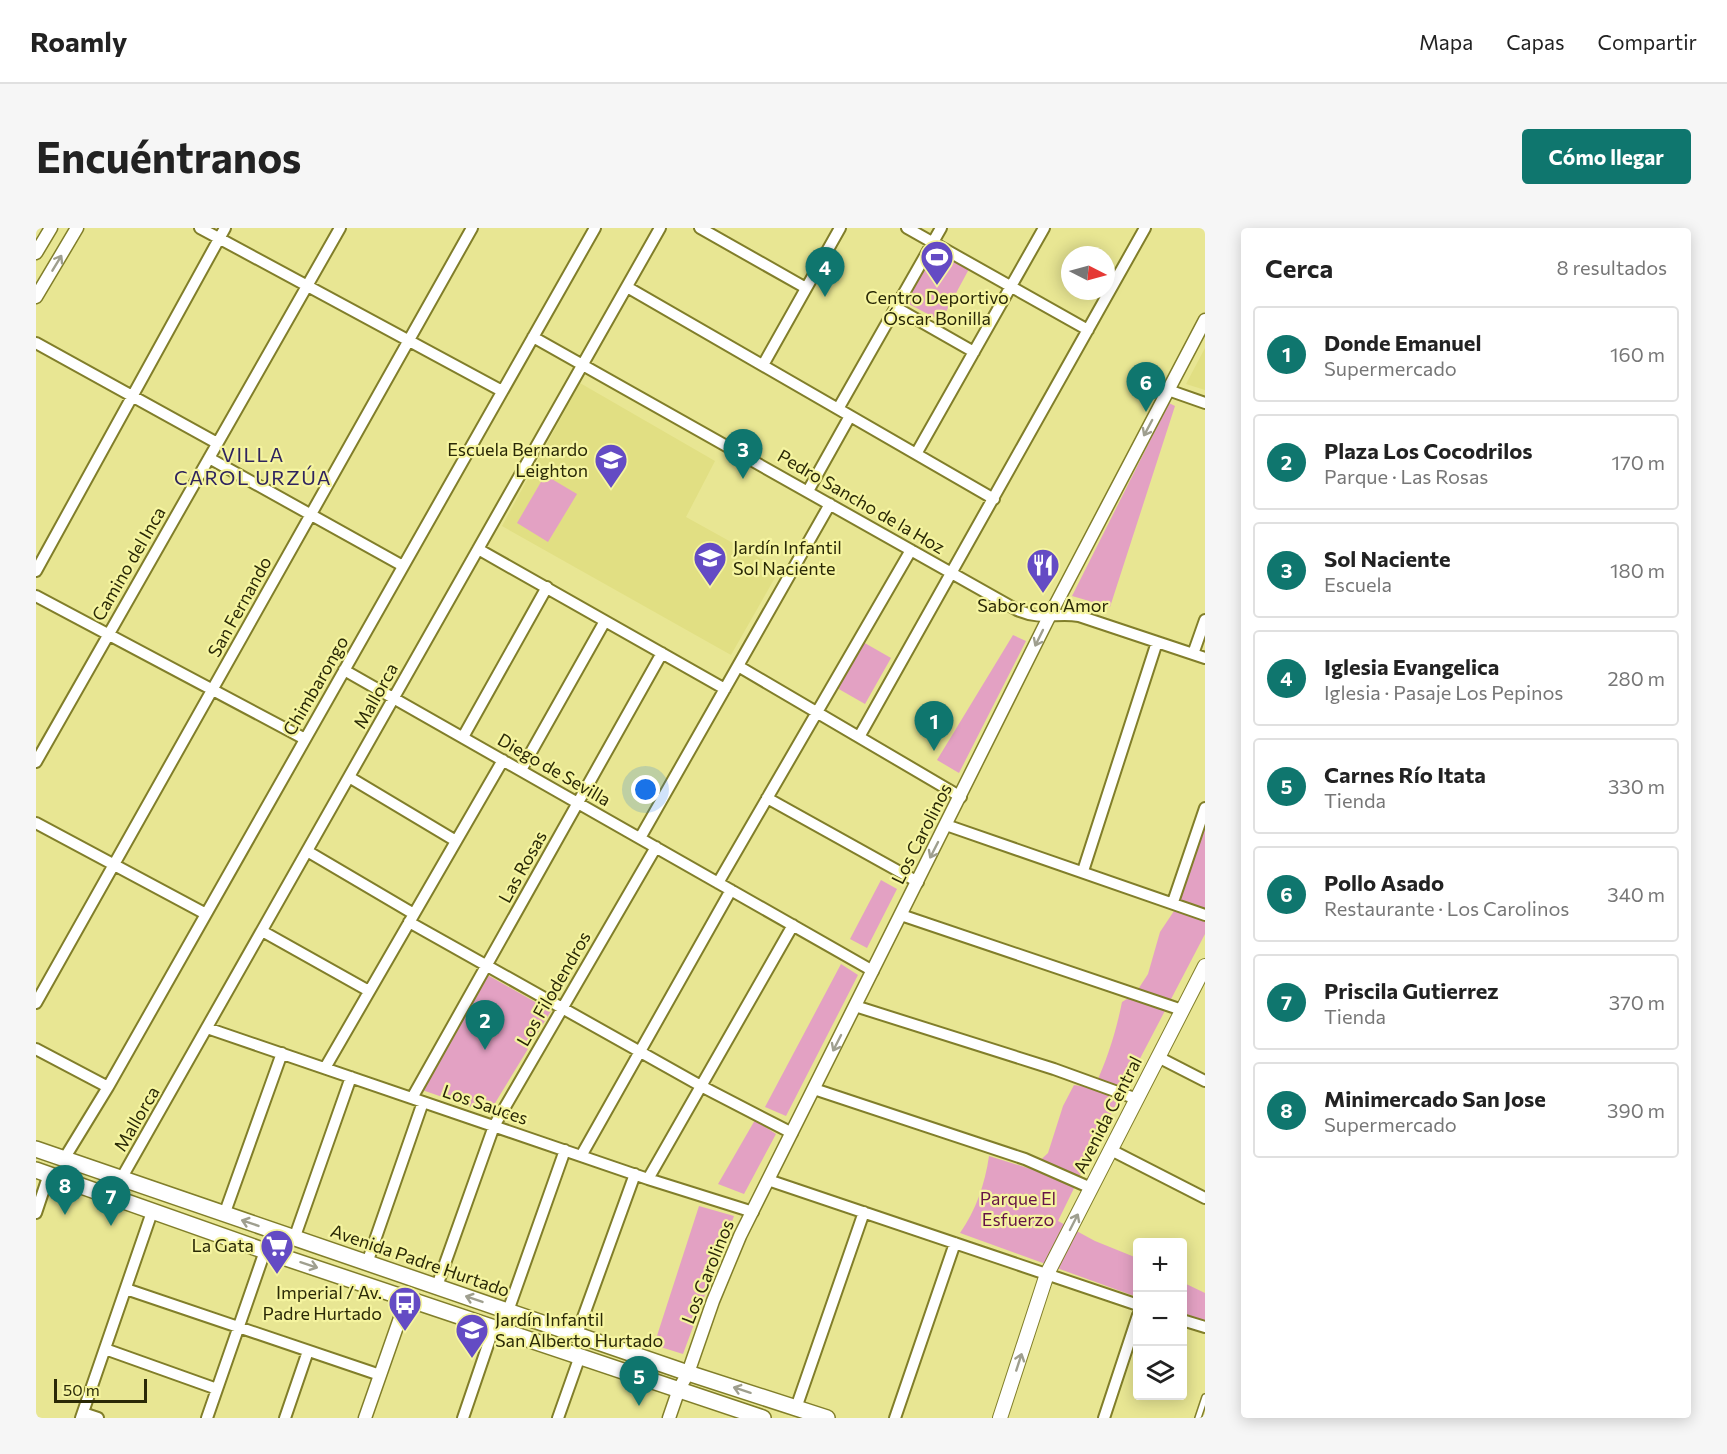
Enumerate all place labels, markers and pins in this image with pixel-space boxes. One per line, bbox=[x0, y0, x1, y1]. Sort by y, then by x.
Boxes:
sports icon: Centro Deportivo Óscar Bonilla bbox=[919, 239, 955, 286]
pin: 4 bbox=[806, 248, 844, 297]
place label: Centro Deportivo Óscar Bonilla bbox=[865, 286, 1009, 329]
pin: 6 bbox=[1126, 362, 1166, 412]
pin: 3 bbox=[724, 430, 762, 479]
place label: Escuela Bernardo Leighton bbox=[447, 438, 588, 481]
school or university icon: Escuela Bernardo Leighton bbox=[593, 442, 629, 489]
place label: Jardín Infantil Sol Naciente bbox=[733, 536, 842, 579]
school or university icon: Jardín Infantil Sol Naciente bbox=[692, 540, 728, 587]
restaurant icon: Sabor con Amor bbox=[1025, 547, 1061, 594]
place label: Sabor con Amor bbox=[977, 594, 1109, 616]
pin: 1 bbox=[914, 702, 954, 751]
pin: 2 bbox=[466, 1000, 504, 1050]
pin: 8 bbox=[45, 1166, 84, 1215]
pin: 7 bbox=[92, 1176, 130, 1226]
supermarket icon: La Gata bbox=[259, 1228, 295, 1275]
place label: La Gata bbox=[191, 1234, 254, 1256]
place label: Imperial / Av. Padre Hurtado bbox=[262, 1281, 382, 1324]
bus stop icon: Imperial / Av. Padre Hurtado bbox=[387, 1285, 423, 1332]
place label: Jardín Infantil San Alberto Hurtado bbox=[495, 1308, 663, 1351]
school or university icon: Jardín Infantil San Alberto Hurtado bbox=[454, 1312, 490, 1359]
pin: 5 bbox=[620, 1356, 658, 1406]

